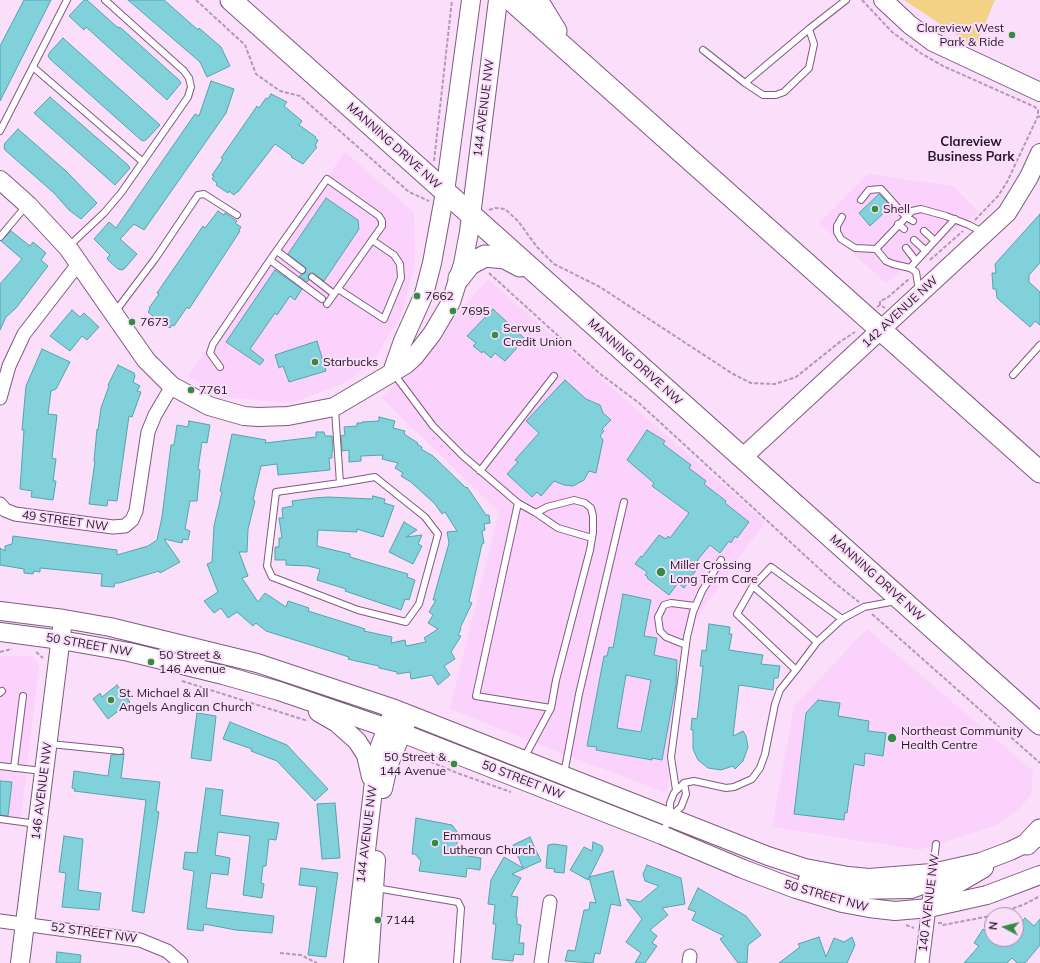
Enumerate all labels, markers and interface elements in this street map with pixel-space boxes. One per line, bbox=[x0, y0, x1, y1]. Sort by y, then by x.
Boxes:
place label: Clareview West Park & Ride bbox=[917, 21, 1004, 49]
marker: Clareview West Park & Ride bbox=[1007, 30, 1017, 40]
street label: 144 AVENUE NW bbox=[471, 58, 497, 158]
street label: MANNING DRIVE NW bbox=[344, 100, 444, 192]
district label: Clareview Business Park bbox=[928, 134, 1014, 165]
place label: Shell bbox=[883, 202, 910, 216]
marker: Shell bbox=[870, 204, 880, 214]
street label: 142 AVENUE NW bbox=[859, 273, 941, 351]
place label: 7662 bbox=[425, 289, 454, 303]
marker: 7662 bbox=[412, 291, 422, 301]
place label: 7695 bbox=[461, 304, 490, 318]
marker: 7695 bbox=[448, 306, 458, 316]
place label: 7673 bbox=[140, 315, 169, 329]
street label: MANNING DRIVE NW bbox=[585, 316, 685, 408]
marker: 7673 bbox=[127, 317, 137, 327]
place label: Servus Credit Union bbox=[503, 321, 572, 349]
marker: Servus Credit Union bbox=[490, 330, 500, 340]
place label: Starbucks bbox=[323, 355, 378, 369]
marker: Starbucks bbox=[310, 357, 320, 367]
place label: 7761 bbox=[199, 383, 228, 397]
marker: 7761 bbox=[186, 385, 196, 395]
street label: 49 STREET NW bbox=[21, 508, 109, 534]
street label: MANNING DRIVE NW bbox=[827, 532, 927, 624]
place label: Miller Crossing Long Term Care bbox=[670, 558, 758, 586]
marker: Miller Crossing Long Term Care bbox=[655, 566, 667, 578]
street label: 50 STREET NW bbox=[45, 630, 133, 660]
place label: 50 Street & 146 Avenue bbox=[159, 648, 226, 676]
marker: 50 Street & 146 Avenue bbox=[146, 657, 156, 667]
place label: St. Michael & All Angels Anglican Church bbox=[119, 686, 252, 714]
marker: St. Michael & All Angels Anglican Church bbox=[106, 695, 116, 705]
place label: Northeast Community Health Centre bbox=[901, 724, 1023, 752]
marker: Northeast Community Health Centre bbox=[886, 732, 898, 744]
street label: 146 AVENUE NW bbox=[29, 741, 55, 841]
place label: 50 Street & 144 Avenue bbox=[379, 750, 446, 778]
street label: 50 STREET NW bbox=[480, 758, 566, 802]
marker: 50 Street & 144 Avenue bbox=[449, 759, 459, 769]
street label: 144 AVENUE NW bbox=[354, 784, 380, 884]
place label: Emmaus Lutheran Church bbox=[443, 829, 535, 857]
marker: Emmaus Lutheran Church bbox=[430, 838, 440, 848]
street label: 140 AVENUE NW bbox=[916, 853, 942, 953]
street label: 50 STREET NW bbox=[782, 877, 870, 915]
north arrow bbox=[984, 907, 1024, 947]
place label: 7144 bbox=[386, 913, 415, 927]
marker: 7144 bbox=[373, 915, 383, 925]
street label: 52 STREET NW bbox=[50, 920, 138, 946]
text: N bbox=[986, 921, 1001, 931]

